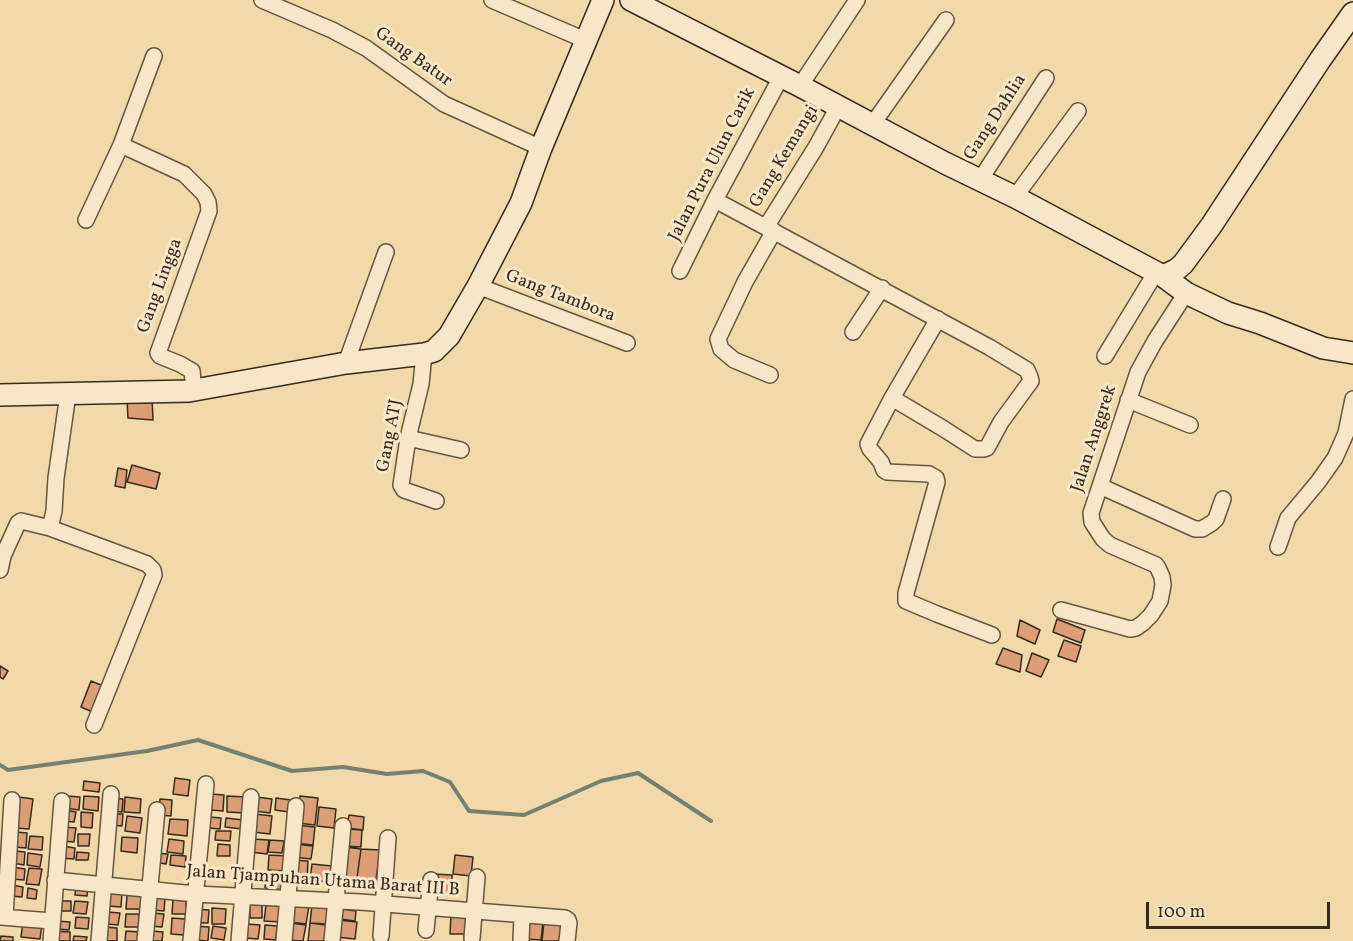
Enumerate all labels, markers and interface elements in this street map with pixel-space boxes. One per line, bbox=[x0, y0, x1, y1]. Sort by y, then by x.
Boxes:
street label: Gang Batur bbox=[370, 23, 456, 93]
street label: Gang Dahlia bbox=[960, 71, 1032, 165]
street label: Jalan Pura Ulun Carik bbox=[665, 84, 761, 246]
street label: Gang Kemangi bbox=[746, 102, 824, 212]
street label: Gang Lingga bbox=[134, 236, 188, 336]
street label: Gang Tambora bbox=[502, 266, 618, 328]
street label: Jalan Anggrek bbox=[1068, 383, 1122, 495]
street label: Gang ATJ bbox=[373, 398, 409, 474]
street label: Jalan Tjampuhan Utama Barat III B bbox=[186, 862, 460, 902]
scale bar bbox=[1149, 890, 1334, 928]
text: 100 m bbox=[1157, 900, 1206, 925]

